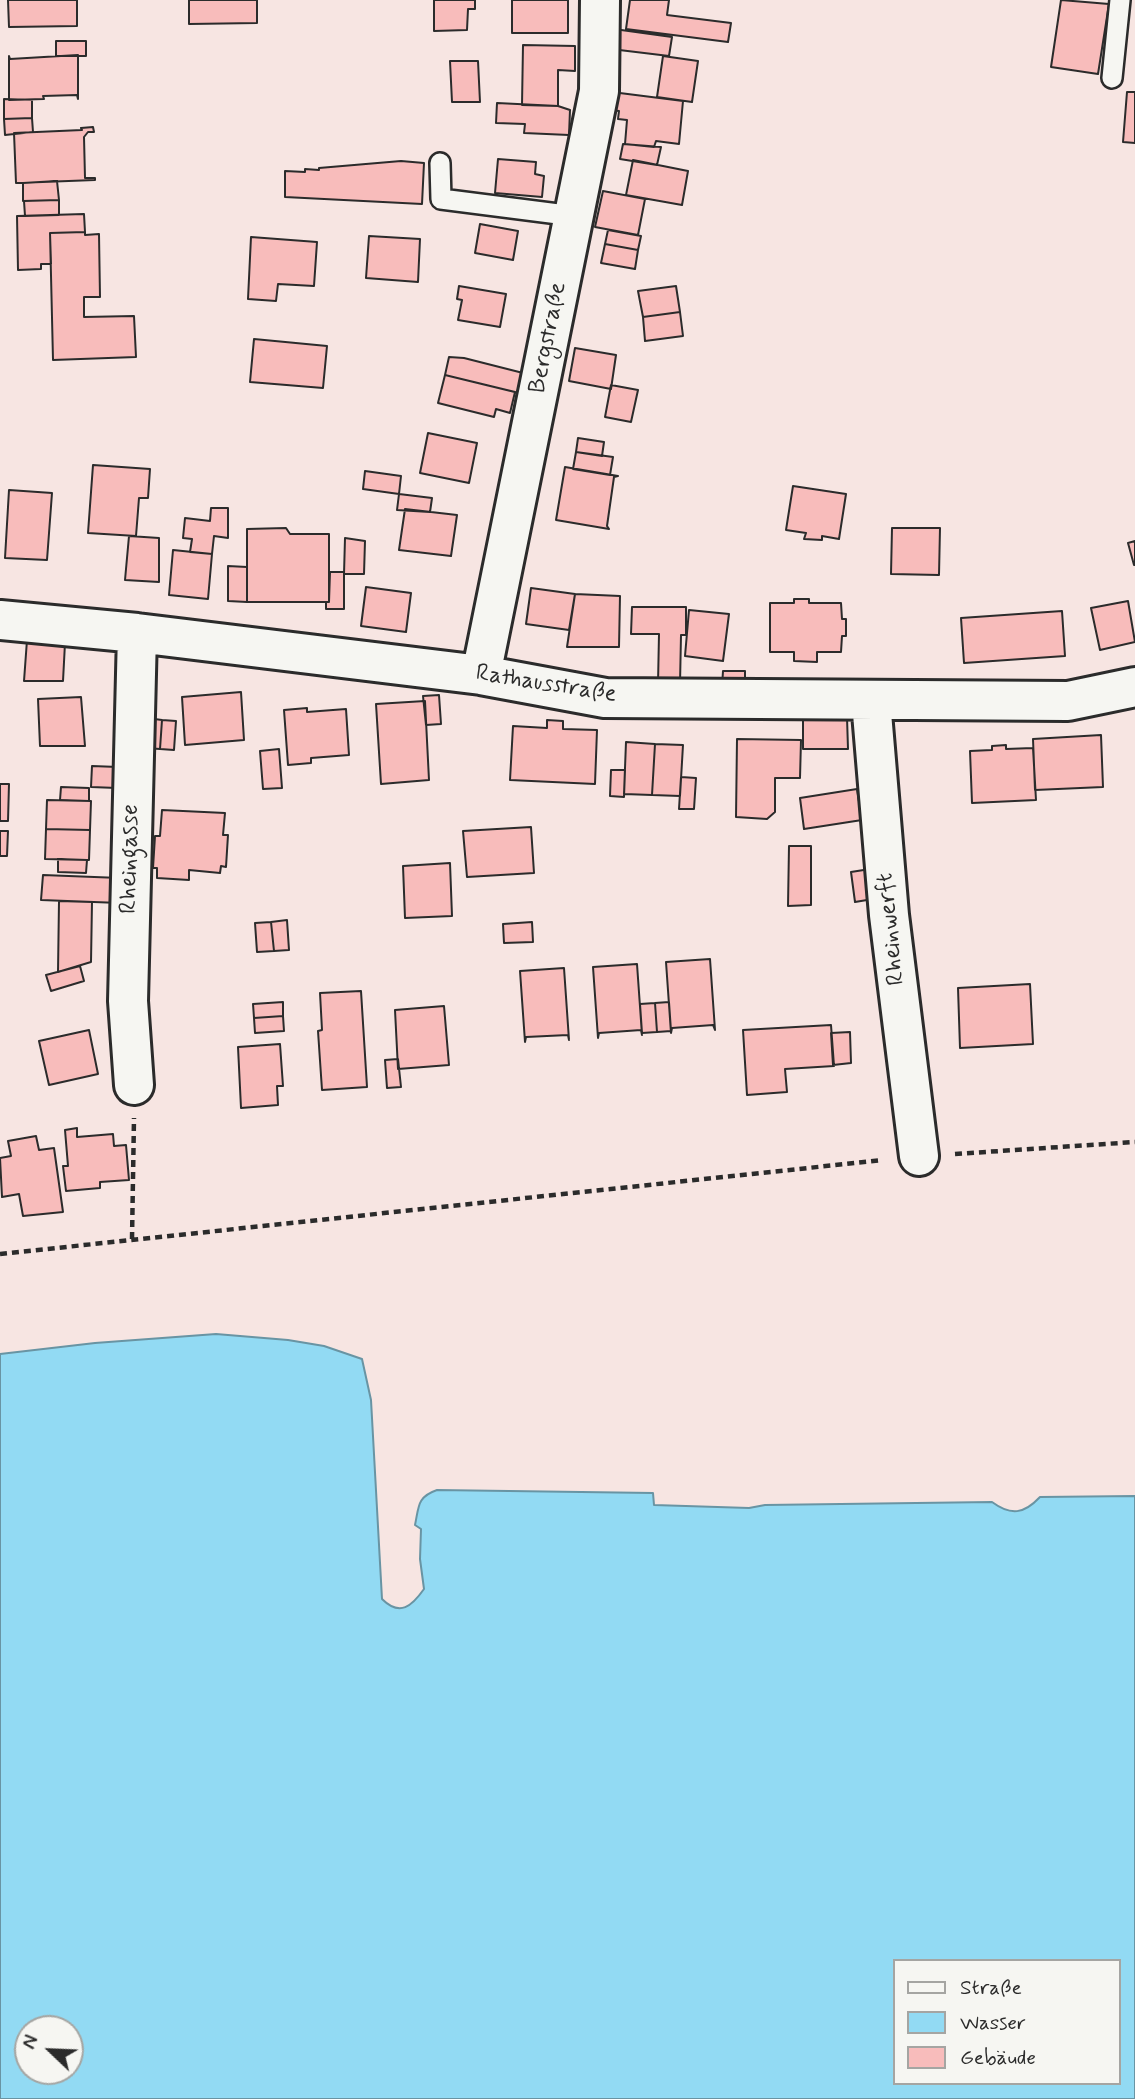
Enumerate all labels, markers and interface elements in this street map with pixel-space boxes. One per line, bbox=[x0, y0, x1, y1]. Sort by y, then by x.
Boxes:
street label: Bergstraße bbox=[524, 280, 574, 396]
street label: Rathausstraße bbox=[473, 660, 619, 710]
street label: Rheingasse bbox=[116, 804, 146, 914]
street label: Rheinwerft bbox=[872, 871, 912, 987]
legend bbox=[894, 1959, 1121, 2085]
text: Straße bbox=[960, 1974, 1022, 2002]
text: Wasser bbox=[960, 2009, 1026, 2037]
north arrow bbox=[14, 2015, 84, 2085]
text: N bbox=[17, 2032, 45, 2053]
text: Gebäude bbox=[960, 2044, 1036, 2072]

